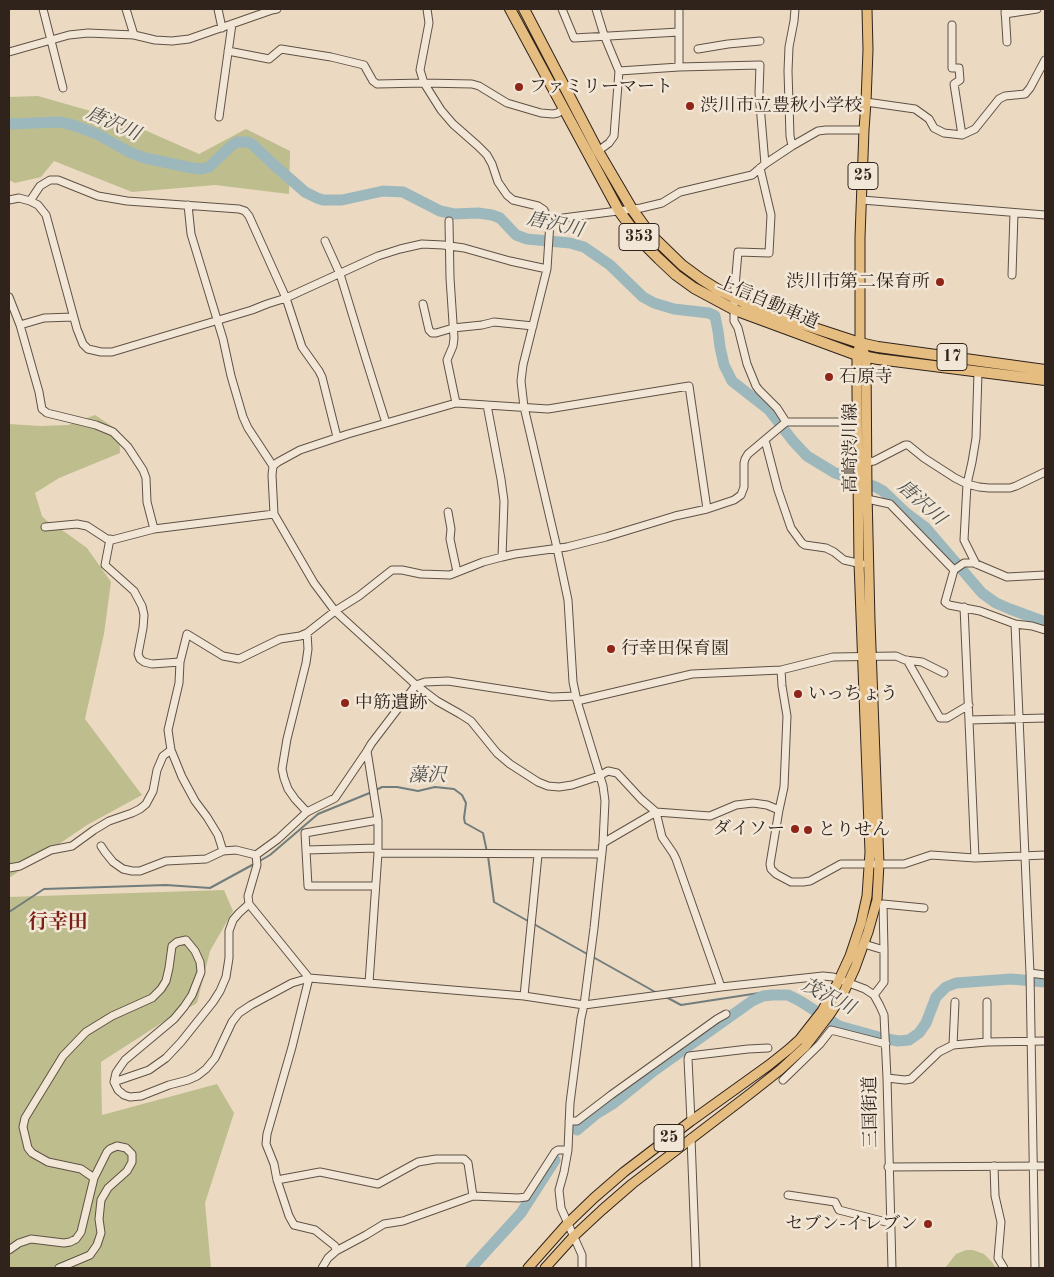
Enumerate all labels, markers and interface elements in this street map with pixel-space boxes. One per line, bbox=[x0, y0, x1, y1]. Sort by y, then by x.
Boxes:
place label: ファミリーマート bbox=[529, 76, 673, 98]
marker: ファミリーマート bbox=[513, 81, 525, 93]
place label: 渋川市立豊秋小学校 bbox=[700, 95, 862, 117]
marker: 渋川市立豊秋小学校 bbox=[684, 100, 696, 112]
water label: 唐沢川 bbox=[82, 102, 144, 146]
road number: 25 bbox=[848, 162, 878, 190]
water label: 唐沢川 bbox=[525, 207, 585, 243]
road number: 353 bbox=[619, 223, 659, 250]
place label: 渋川市第二保育所 bbox=[786, 271, 930, 293]
street label: 上信自動車道 bbox=[714, 272, 822, 334]
marker: 渋川市第二保育所 bbox=[934, 276, 946, 288]
road number: 17 bbox=[937, 344, 967, 371]
place label: 石原寺 bbox=[839, 366, 893, 388]
marker: 石原寺 bbox=[823, 371, 835, 383]
street label: 高崎渋川線 bbox=[840, 403, 862, 493]
water label: 唐沢川 bbox=[892, 475, 950, 531]
place label: 行幸田保育園 bbox=[621, 638, 729, 660]
marker: 行幸田保育園 bbox=[605, 643, 617, 655]
place label: いっちょう bbox=[808, 683, 898, 705]
marker: いっちょう bbox=[792, 688, 804, 700]
place label: 中筋遺跡 bbox=[355, 692, 427, 714]
marker: 中筋遺跡 bbox=[339, 697, 351, 709]
water label: 藻沢 bbox=[408, 765, 446, 787]
place label: ダイソー bbox=[713, 818, 785, 840]
place label: とりせん bbox=[818, 819, 890, 841]
marker: ダイソー bbox=[789, 823, 801, 835]
marker: とりせん bbox=[802, 824, 814, 836]
district label: 行幸田 bbox=[28, 911, 88, 935]
water label: 茂沢川 bbox=[797, 974, 859, 1020]
street label: 三国街道 bbox=[860, 1076, 882, 1148]
road number: 25 bbox=[654, 1124, 684, 1152]
place label: セブン-イレブン bbox=[785, 1213, 918, 1235]
marker: セブン-イレブン bbox=[922, 1218, 934, 1230]

